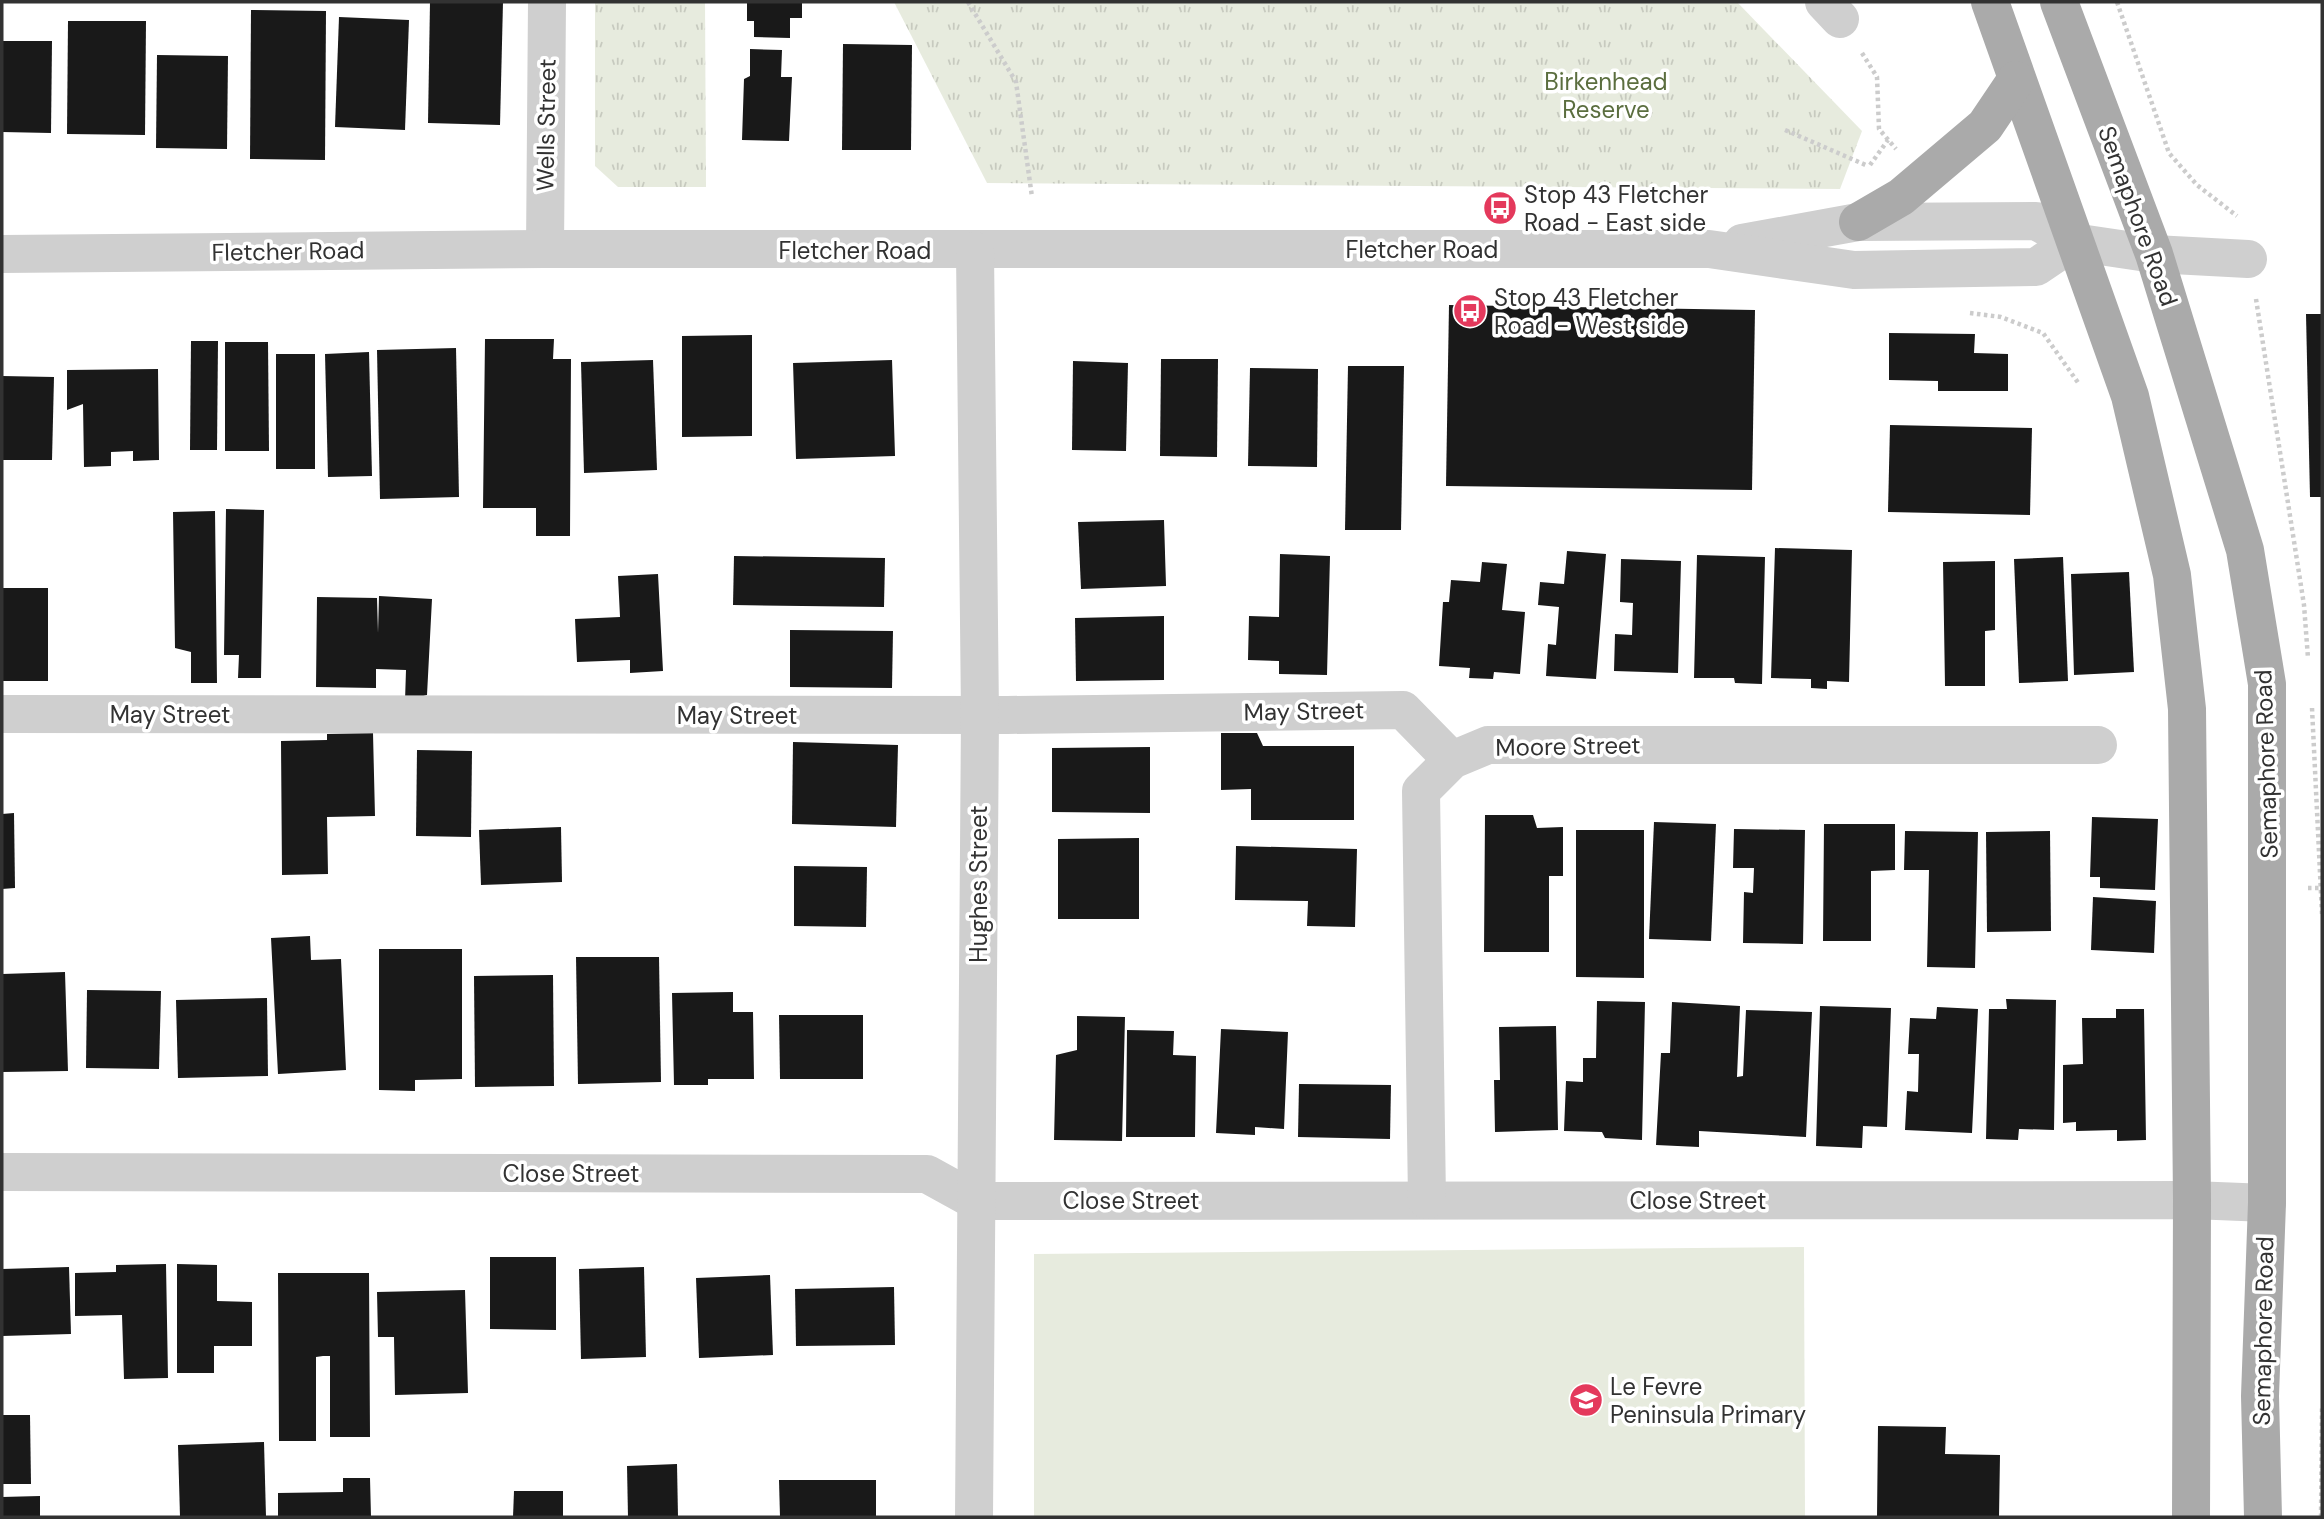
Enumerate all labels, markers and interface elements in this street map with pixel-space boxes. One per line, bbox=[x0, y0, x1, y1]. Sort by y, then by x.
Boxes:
street label: Wells Street bbox=[529, 58, 563, 192]
park label: Birkenhead Reserve bbox=[1544, 66, 1668, 125]
street label: Semaphore Road bbox=[2091, 122, 2185, 310]
place label: Stop 43 Fletcher Road - East side bbox=[1524, 179, 1708, 238]
bus stop icon: Stop 43 Fletcher Road - East side bbox=[1481, 189, 1519, 227]
street label: Fletcher Road bbox=[211, 234, 365, 268]
street label: Fletcher Road bbox=[1346, 234, 1498, 265]
street label: Fletcher Road bbox=[779, 235, 931, 266]
place label: Stop 43 Fletcher Road - West side bbox=[1494, 282, 1685, 341]
bus stop icon: Stop 43 Fletcher Road - West side bbox=[1451, 292, 1489, 330]
street label: Semaphore Road bbox=[2247, 669, 2285, 859]
street label: May Street bbox=[1243, 694, 1365, 728]
street label: May Street bbox=[110, 699, 230, 730]
street label: May Street bbox=[677, 700, 797, 731]
street label: Moore Street bbox=[1495, 729, 1641, 763]
street label: Hughes Street bbox=[963, 805, 994, 963]
street label: Close Street bbox=[503, 1158, 639, 1189]
street label: Close Street bbox=[1063, 1185, 1199, 1216]
street label: Close Street bbox=[1630, 1185, 1766, 1216]
street label: Semaphore Road bbox=[2246, 1236, 2280, 1426]
place label: Le Fevre Peninsula Primary bbox=[1610, 1371, 1806, 1430]
school or university icon: Le Fevre Peninsula Primary bbox=[1567, 1381, 1605, 1419]

